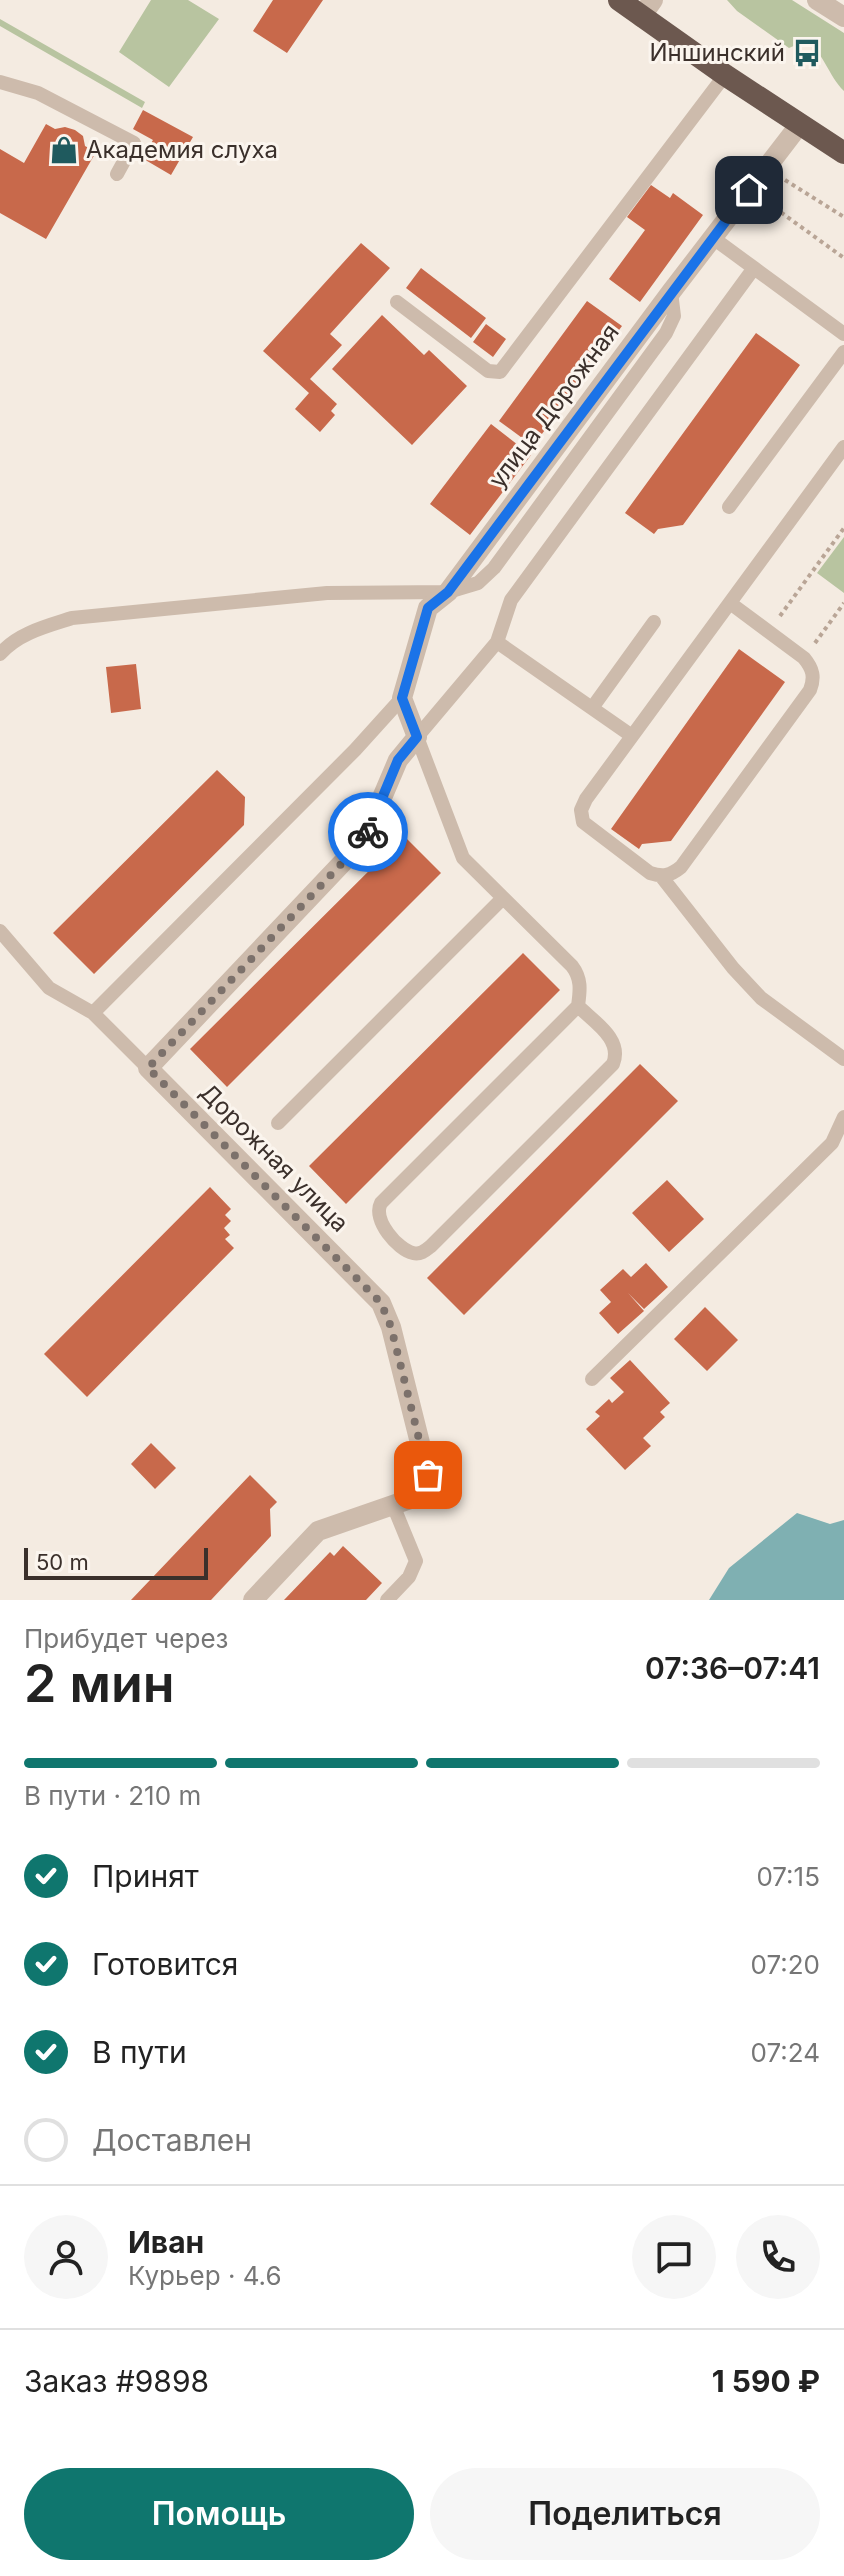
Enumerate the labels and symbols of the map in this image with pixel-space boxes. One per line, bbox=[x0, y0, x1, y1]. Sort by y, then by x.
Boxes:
place label: Иншинский bbox=[650, 38, 785, 67]
bus stop icon: Иншинский bbox=[792, 38, 822, 68]
shop icon: Академия слуха bbox=[49, 135, 79, 165]
place label: Академия слуха bbox=[86, 135, 278, 164]
pin bbox=[715, 156, 783, 224]
street label: улица Дорожная bbox=[482, 318, 625, 493]
courier bbox=[328, 792, 408, 872]
street label: Дорожная улица bbox=[194, 1077, 355, 1238]
pin bbox=[394, 1441, 462, 1509]
scale bar bbox=[24, 1544, 208, 1580]

